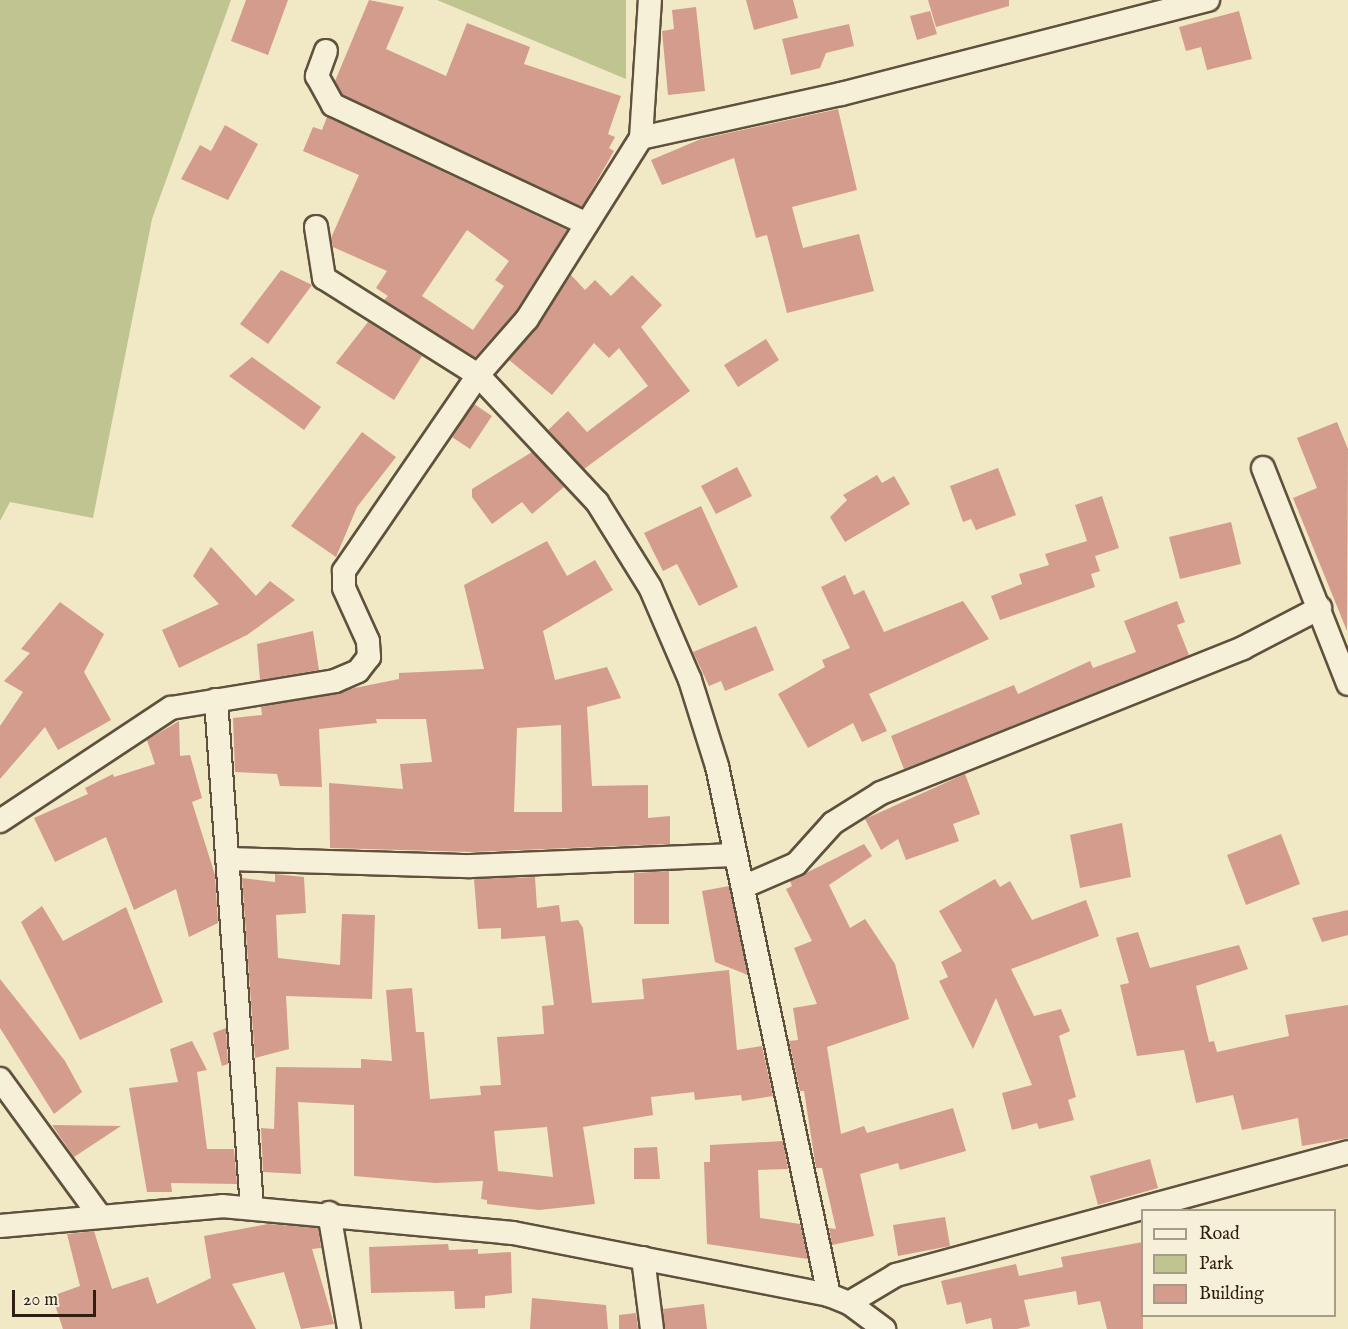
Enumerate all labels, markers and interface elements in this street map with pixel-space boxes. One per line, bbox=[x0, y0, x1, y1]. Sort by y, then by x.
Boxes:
legend bbox=[1141, 1209, 1336, 1317]
text: Road bbox=[1199, 1223, 1240, 1246]
text: Park bbox=[1199, 1253, 1233, 1276]
scale bar bbox=[15, 1278, 99, 1316]
text: Building bbox=[1199, 1283, 1264, 1306]
text: 20 m bbox=[23, 1289, 58, 1312]

